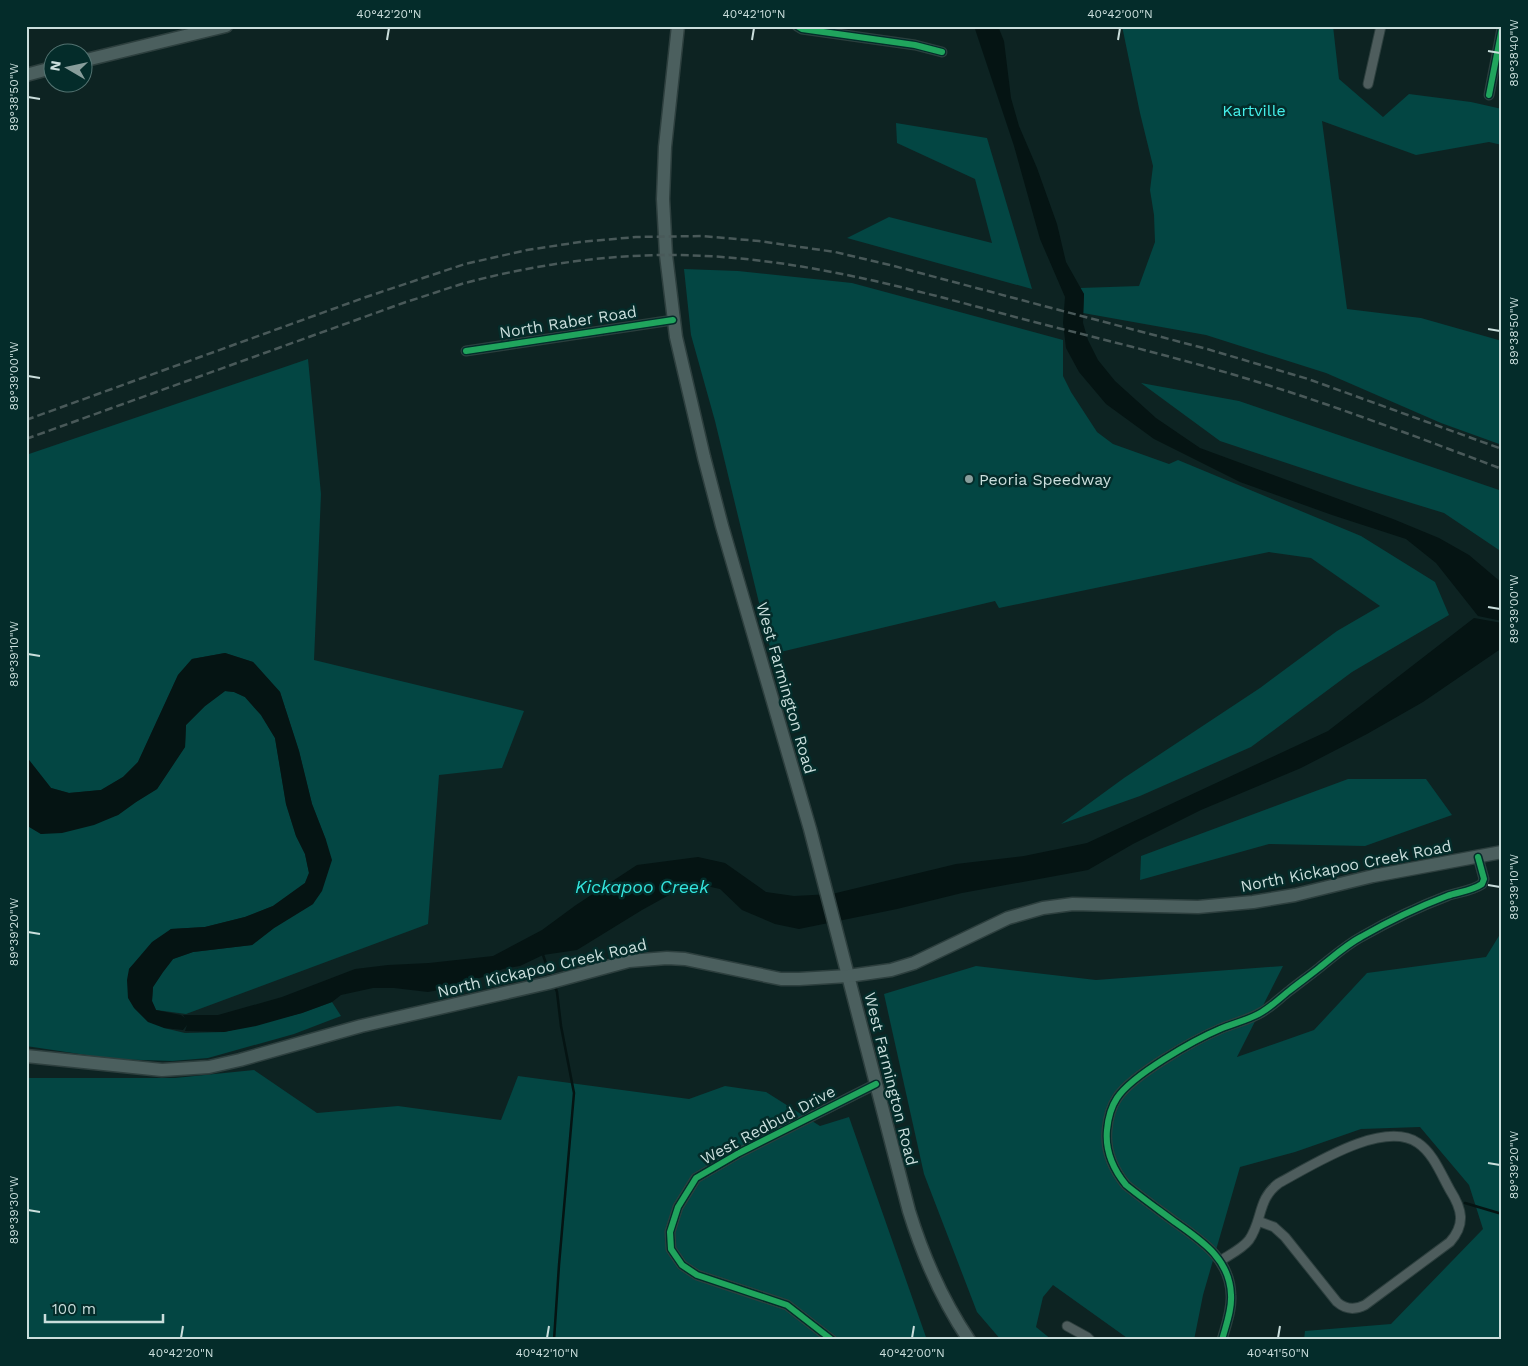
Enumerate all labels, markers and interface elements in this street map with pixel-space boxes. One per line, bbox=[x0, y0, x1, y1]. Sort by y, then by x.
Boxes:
text: 40°42'20"N bbox=[356, 7, 422, 21]
text: 40°42'10"N bbox=[723, 7, 785, 21]
text: 40°42'00"N bbox=[1087, 7, 1153, 21]
text: 89°38'40"W bbox=[1507, 19, 1521, 87]
north arrow bbox=[42, 42, 92, 92]
text: N bbox=[46, 60, 64, 72]
text: 89°38'50"W bbox=[7, 62, 21, 131]
park label: Kartville bbox=[1222, 101, 1286, 120]
text: 89°38'50"W bbox=[1507, 296, 1521, 365]
street label: North Raber Road bbox=[498, 302, 638, 342]
text: 89°39'00"W bbox=[7, 341, 21, 410]
place label: Peoria Speedway bbox=[979, 470, 1112, 489]
marker: Peoria Speedway bbox=[963, 473, 975, 485]
text: 89°39'00"W bbox=[1507, 574, 1521, 643]
street label: West Farmington Road bbox=[752, 600, 820, 776]
text: 89°39'10"W bbox=[7, 621, 21, 687]
street label: North Kickapoo Creek Road bbox=[1239, 836, 1453, 896]
text: 89°39'10"W bbox=[1507, 854, 1521, 920]
water label: Kickapoo Creek bbox=[575, 876, 710, 897]
text: 89°39'20"W bbox=[7, 897, 21, 966]
street label: North Kickapoo Creek Road bbox=[435, 935, 649, 1001]
street label: West Farmington Road bbox=[860, 990, 922, 1168]
street label: West Redbud Drive bbox=[698, 1082, 838, 1168]
text: 89°39'20"W bbox=[1507, 1130, 1521, 1199]
text: 89°39'30"W bbox=[7, 1175, 21, 1244]
scale bar bbox=[45, 1291, 162, 1323]
text: 100 m bbox=[52, 1300, 96, 1318]
text: 40°42'20"N bbox=[148, 1346, 214, 1360]
text: 40°42'10"N bbox=[516, 1346, 578, 1360]
text: 40°42'00"N bbox=[879, 1346, 945, 1360]
text: 40°41'50"N bbox=[1247, 1346, 1309, 1360]

